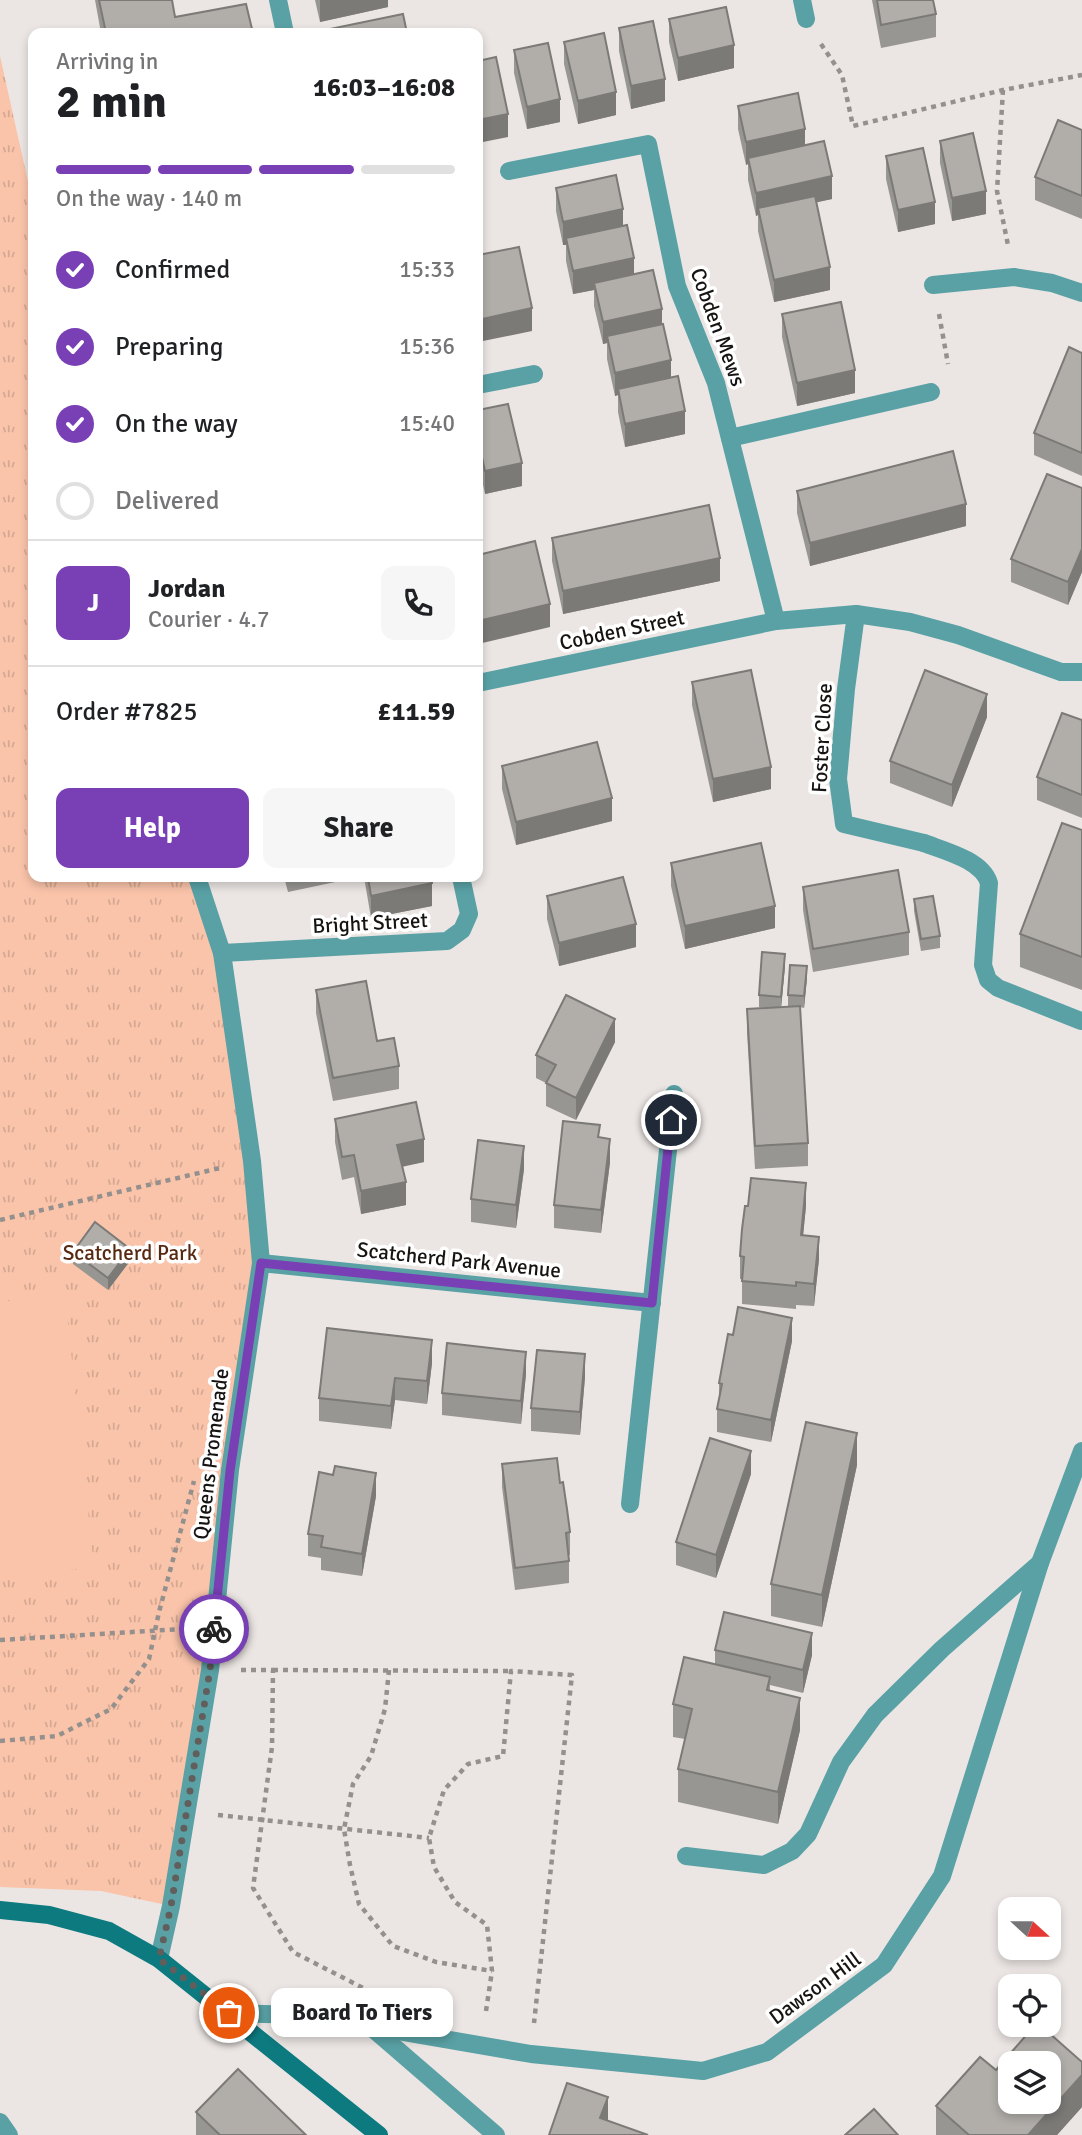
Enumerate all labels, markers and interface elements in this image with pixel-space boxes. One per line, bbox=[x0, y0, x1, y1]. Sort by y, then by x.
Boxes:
text: Arriving in bbox=[56, 47, 158, 76]
text: 16:03–16:08 bbox=[313, 72, 455, 104]
text: 2 min bbox=[56, 74, 167, 130]
text: On the way · 140 m bbox=[56, 184, 242, 213]
icon: check bbox=[56, 251, 94, 289]
text: Confirmed bbox=[115, 254, 230, 286]
text: 15:33 bbox=[399, 255, 455, 284]
street label: Cobden Mews bbox=[685, 264, 751, 390]
icon: check bbox=[56, 328, 94, 366]
text: Preparing bbox=[115, 331, 223, 363]
text: 15:36 bbox=[399, 332, 455, 361]
icon: check bbox=[56, 405, 94, 443]
text: On the way bbox=[115, 408, 238, 440]
text: 15:40 bbox=[399, 409, 455, 438]
text: Delivered bbox=[115, 485, 220, 517]
button: phone bbox=[381, 566, 455, 640]
text: Jordan bbox=[148, 573, 225, 605]
text: J bbox=[87, 587, 99, 619]
street label: Cobden Street bbox=[557, 604, 687, 656]
text: Courier · 4.7 bbox=[148, 605, 269, 634]
street label: Foster Close bbox=[806, 683, 838, 793]
text: Order #7825 bbox=[56, 696, 197, 728]
text: £11.59 bbox=[377, 696, 455, 728]
button: Help bbox=[56, 788, 249, 868]
button: Share bbox=[263, 788, 455, 868]
street label: Bright Street bbox=[312, 907, 428, 939]
pin bbox=[641, 1090, 701, 1150]
icon: home bbox=[652, 1101, 690, 1139]
street label: Scatcherd Park Avenue bbox=[356, 1236, 562, 1284]
park label: Scatcherd Park bbox=[63, 1240, 198, 1266]
street label: Queens Promenade bbox=[188, 1367, 234, 1541]
courier bbox=[179, 1594, 249, 1664]
icon: bike bbox=[195, 1610, 233, 1648]
north arrow bbox=[998, 1897, 1060, 1960]
map controls bbox=[998, 1897, 1061, 2114]
street label: Dawson Hill bbox=[764, 1946, 866, 2030]
button: locate bbox=[998, 1974, 1061, 2037]
pin bbox=[199, 1983, 259, 2043]
callout: Board To Tiers bbox=[271, 1988, 453, 2038]
icon: bag bbox=[210, 1994, 248, 2032]
text: Board To Tiers bbox=[292, 1998, 432, 2027]
button: layers bbox=[998, 2051, 1061, 2114]

